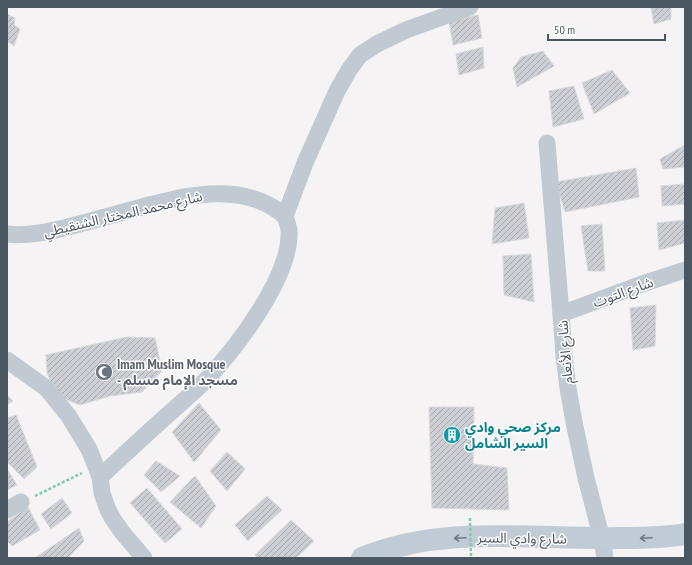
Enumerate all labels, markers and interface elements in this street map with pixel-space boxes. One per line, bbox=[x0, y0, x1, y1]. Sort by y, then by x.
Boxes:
scale bar bbox=[548, 16, 665, 42]
text: 50 m bbox=[554, 22, 575, 37]
street label: شارع محمد المختار الشنقيطي bbox=[42, 187, 205, 243]
street label: شارع التوت bbox=[590, 273, 656, 313]
street label: شارع الأنعام bbox=[553, 319, 579, 384]
place label: Imam Muslim Mosque - مسجد الإمام مسلم bbox=[117, 355, 238, 391]
mosque icon: Imam Muslim Mosque - مسجد الإمام مسلم bbox=[94, 362, 114, 382]
place label: مركز صحي وادي السير الشامل bbox=[465, 418, 561, 452]
building icon: مركز صحي وادي السير الشامل bbox=[442, 425, 462, 445]
street label: شارع وادي السير bbox=[476, 528, 567, 550]
one-way arrow bbox=[454, 534, 467, 541]
one-way arrow bbox=[640, 534, 653, 541]

